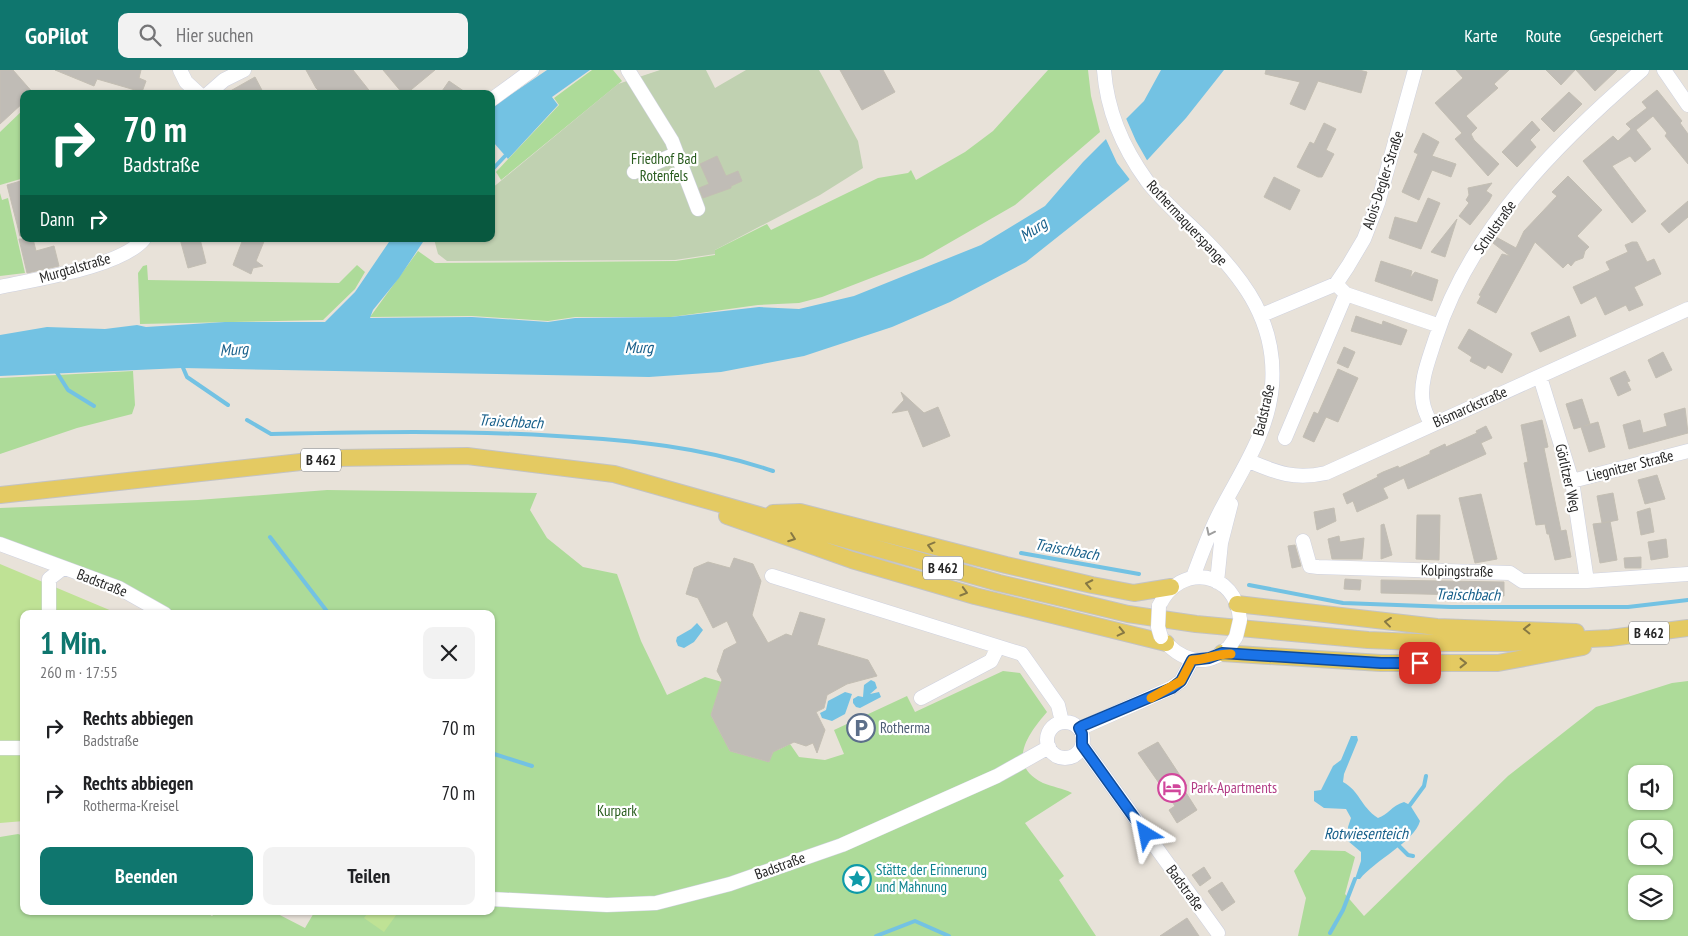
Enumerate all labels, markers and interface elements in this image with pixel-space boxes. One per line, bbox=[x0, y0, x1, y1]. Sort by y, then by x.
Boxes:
search box bbox=[118, 13, 468, 58]
text: GoPilot bbox=[25, 20, 88, 51]
icon: search bbox=[136, 21, 164, 49]
text: Hier suchen bbox=[176, 23, 253, 47]
text: Karte bbox=[1464, 24, 1498, 47]
text: Route bbox=[1526, 24, 1561, 47]
text: Gespeichert bbox=[1589, 24, 1663, 47]
text: 70 m bbox=[123, 106, 187, 152]
icon: right bbox=[40, 110, 105, 175]
street label: Alois-Degler-Straße bbox=[1358, 128, 1407, 232]
park label: Friedhof Bad Rotenfels bbox=[631, 149, 697, 185]
text: Badstraße bbox=[123, 150, 200, 178]
street label: Rothermaquerspange bbox=[1143, 176, 1232, 269]
street label: Schulstraße bbox=[1469, 196, 1520, 257]
icon: right bbox=[84, 205, 112, 233]
text: Dann bbox=[40, 207, 74, 231]
water label: Murg bbox=[1016, 212, 1051, 245]
street label: Murgtalstraße bbox=[37, 248, 113, 287]
water label: Murg bbox=[625, 337, 654, 357]
water label: Murg bbox=[219, 338, 250, 360]
street label: Badstraße bbox=[1248, 382, 1279, 438]
street label: Bismarckstraße bbox=[1430, 382, 1510, 431]
water label: Traischbach bbox=[478, 409, 545, 433]
street label: Görlitzer Weg bbox=[1551, 442, 1586, 514]
street label: Liegnitzer Straße bbox=[1584, 446, 1675, 485]
road number: B 462 bbox=[301, 448, 341, 472]
one-way arrow bbox=[1206, 527, 1216, 536]
one-way arrow bbox=[787, 532, 796, 542]
water label: Traischbach bbox=[1034, 534, 1101, 565]
one-way arrow bbox=[926, 541, 935, 552]
road number: B 462 bbox=[923, 556, 963, 579]
street label: Kolpingstraße bbox=[1421, 560, 1493, 581]
street label: Badstraße bbox=[74, 564, 130, 601]
one-way arrow bbox=[1084, 580, 1093, 590]
water label: Traischbach bbox=[1436, 583, 1501, 605]
one-way arrow bbox=[959, 587, 967, 597]
one-way arrow bbox=[1384, 617, 1392, 628]
road number: B 462 bbox=[1629, 622, 1669, 644]
text: 1 Min. bbox=[40, 623, 107, 662]
one-way arrow bbox=[1523, 624, 1530, 634]
one-way arrow bbox=[1117, 626, 1126, 637]
button: close bbox=[423, 627, 475, 679]
pin bbox=[1399, 642, 1441, 684]
icon: arrive bbox=[1406, 649, 1434, 677]
one-way arrow bbox=[1460, 658, 1468, 668]
text: 260 m · 17:55 bbox=[40, 662, 118, 682]
text: Rechts abbiegen bbox=[83, 706, 193, 730]
parking icon: Rotherma bbox=[846, 713, 876, 743]
icon: right bbox=[40, 714, 68, 742]
text: 70 m bbox=[442, 716, 475, 740]
place label: Rotherma bbox=[880, 718, 930, 737]
text: Badstraße bbox=[83, 730, 139, 750]
map controls bbox=[1628, 765, 1673, 920]
button: sound bbox=[1628, 765, 1673, 810]
text: Rechts abbiegen bbox=[83, 771, 193, 795]
hotel icon: Park-Apartments bbox=[1157, 773, 1187, 803]
place label: Park-Apartments bbox=[1191, 778, 1277, 797]
icon: right bbox=[40, 779, 68, 807]
text: 70 m bbox=[442, 781, 475, 805]
text: Rotherma-Kreisel bbox=[83, 795, 179, 815]
park label: Kurpark bbox=[597, 801, 637, 820]
position arrow bbox=[1119, 807, 1171, 859]
button: search bbox=[1628, 820, 1673, 865]
water label: Rotwiesenteich bbox=[1324, 823, 1409, 843]
button: Beenden bbox=[40, 847, 253, 905]
button: Teilen bbox=[263, 847, 475, 905]
street label: Badstraße bbox=[752, 848, 808, 883]
place label: Stätte der Erinnerung und Mahnung bbox=[876, 860, 987, 896]
street label: Badstraße bbox=[1162, 861, 1208, 914]
place icon: Stätte der Erinnerung und Mahnung bbox=[842, 864, 872, 894]
button: layers bbox=[1628, 875, 1673, 920]

